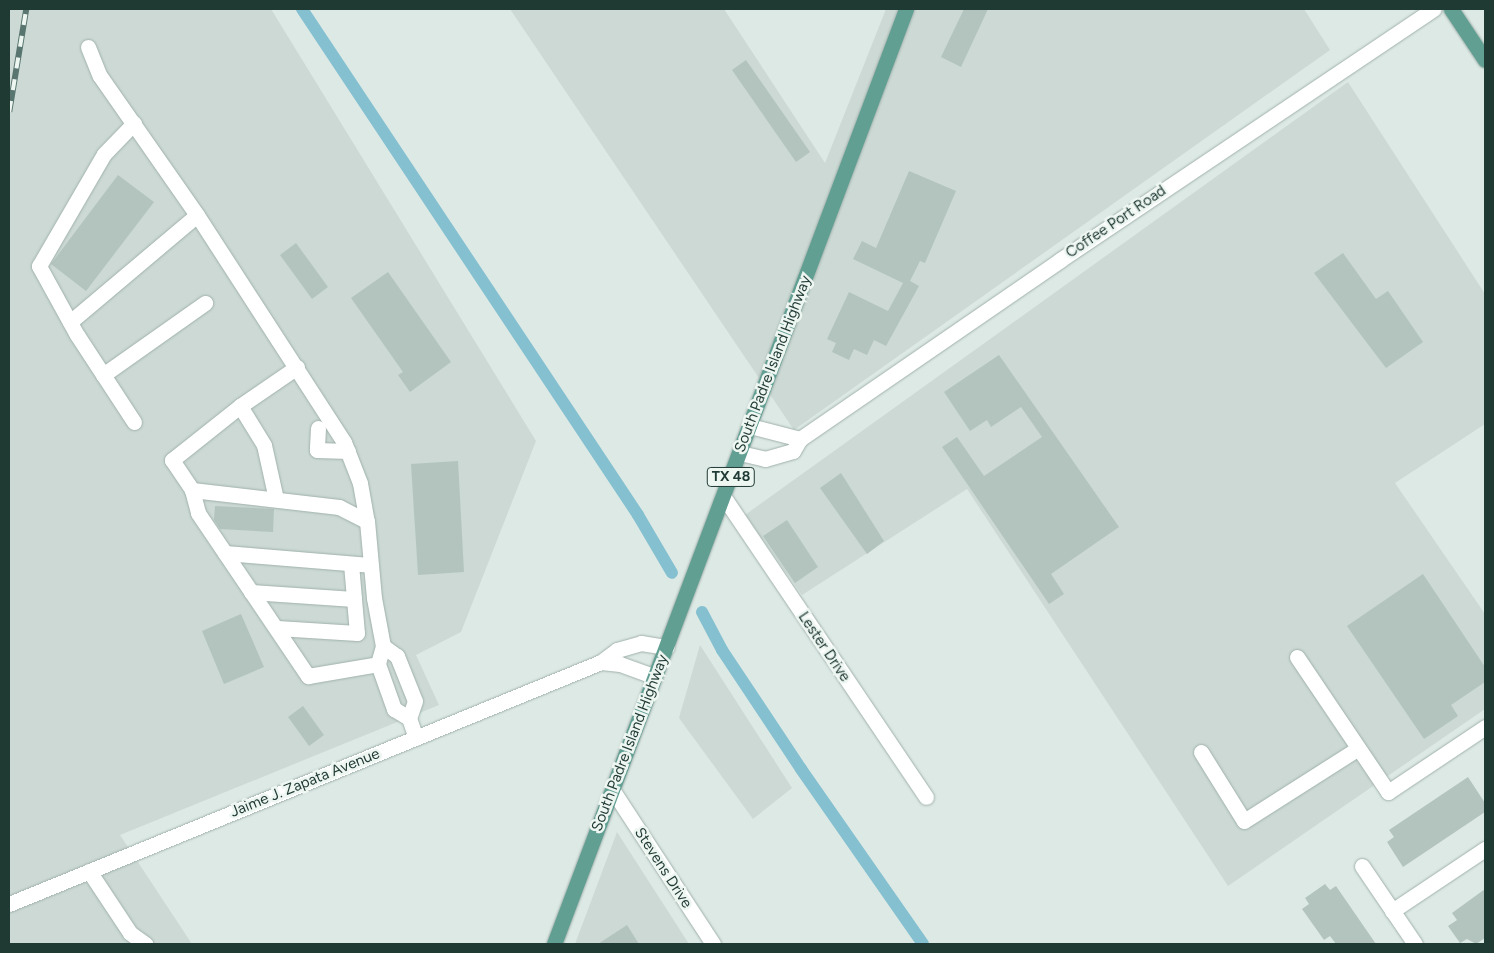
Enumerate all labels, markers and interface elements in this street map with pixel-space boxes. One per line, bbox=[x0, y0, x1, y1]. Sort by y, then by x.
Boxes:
street label: Coffee Port Road bbox=[1063, 182, 1169, 262]
street label: South Padre Island Highway bbox=[731, 273, 815, 455]
road number: TX 48 bbox=[706, 466, 756, 488]
street label: Lester Drive bbox=[794, 609, 854, 685]
street label: South Padre Island Highway bbox=[588, 652, 672, 834]
street label: Jaime J. Zapata Avenue bbox=[228, 745, 382, 821]
street label: Stevens Drive bbox=[630, 824, 696, 912]

